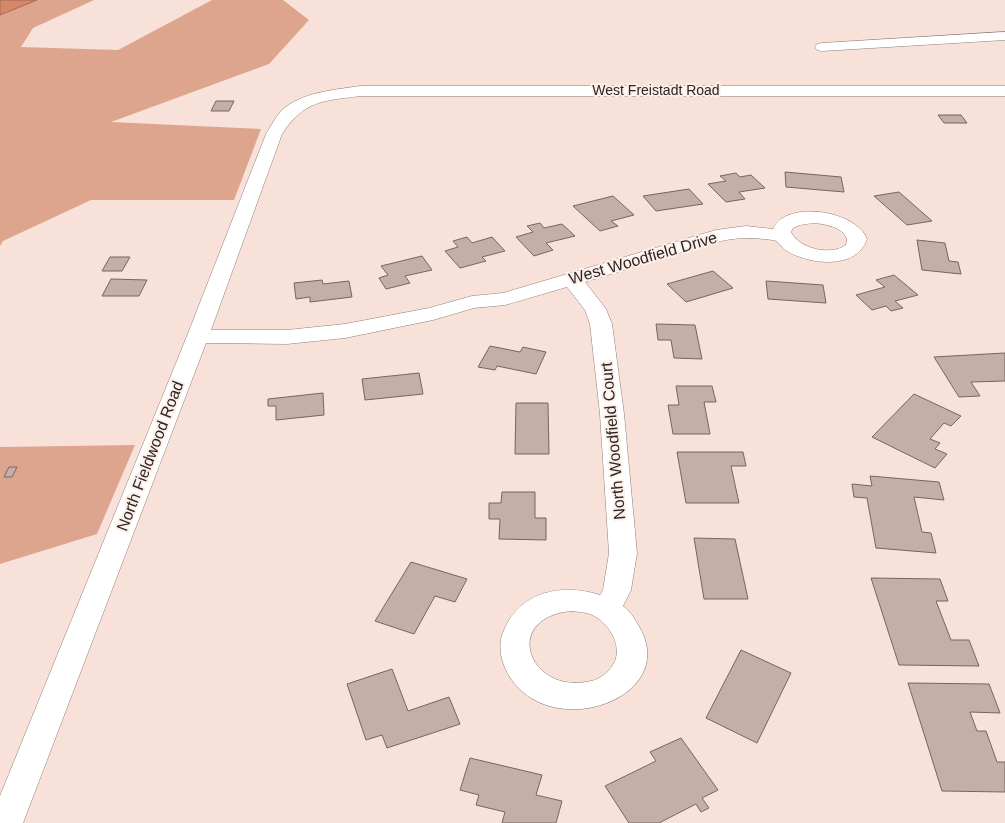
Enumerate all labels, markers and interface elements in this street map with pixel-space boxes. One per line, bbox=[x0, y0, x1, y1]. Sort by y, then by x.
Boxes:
street label: West Freistadt Road bbox=[592, 82, 720, 98]
street label: West Woodfield Drive bbox=[567, 229, 719, 287]
street label: North Woodfield Court bbox=[598, 361, 628, 520]
street label: North Fieldwood Road bbox=[114, 379, 186, 533]

